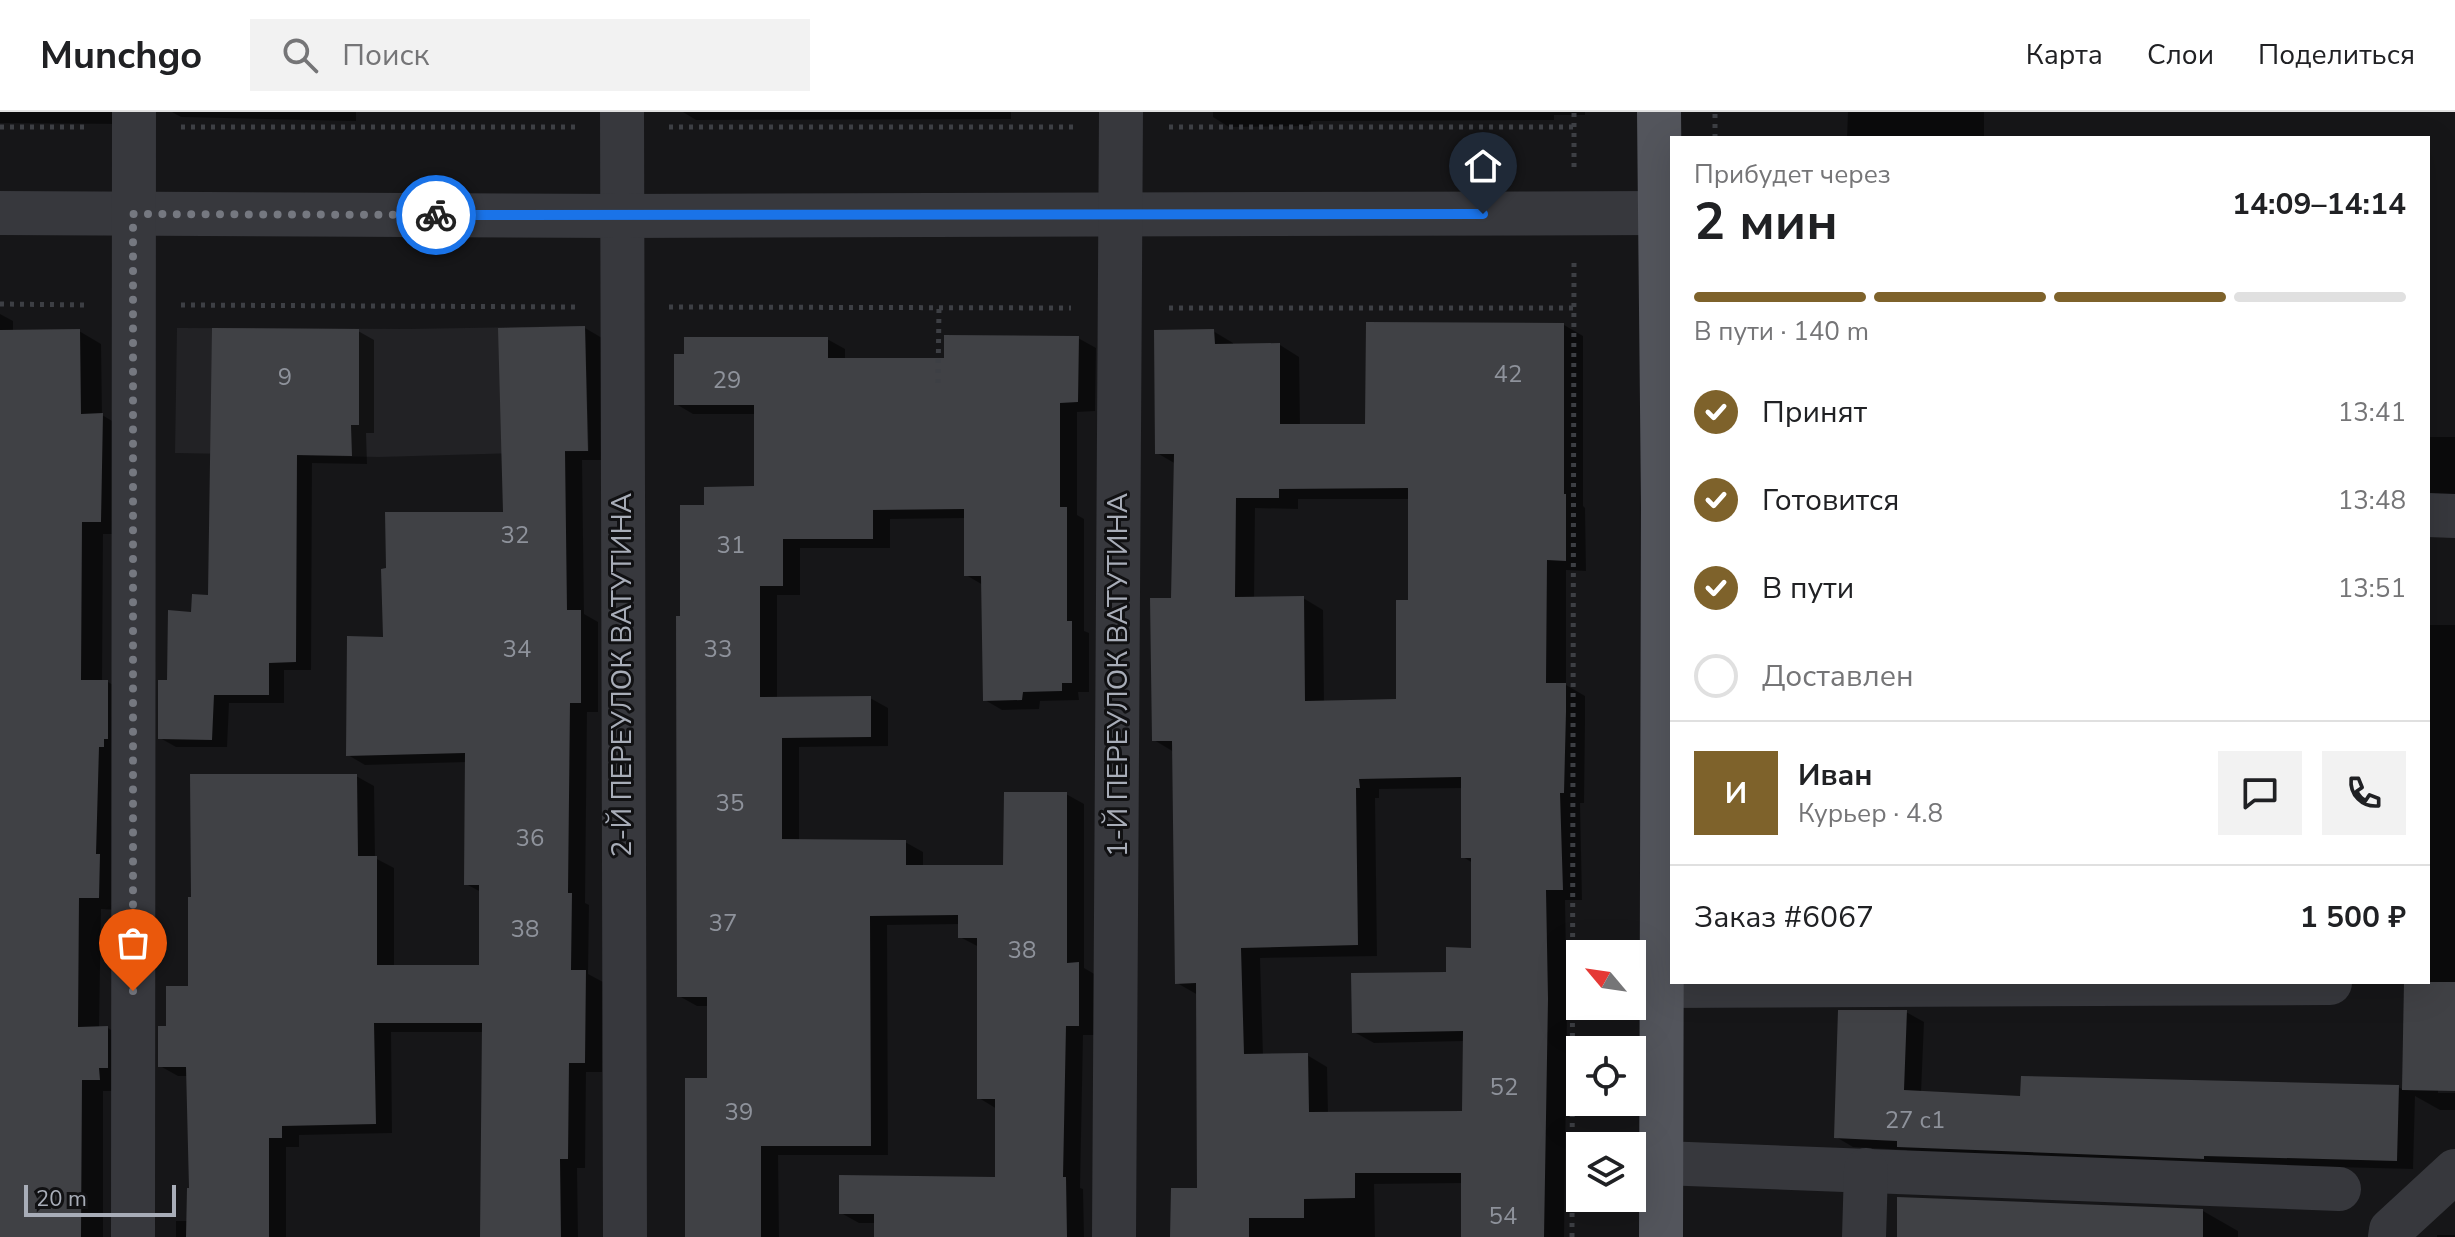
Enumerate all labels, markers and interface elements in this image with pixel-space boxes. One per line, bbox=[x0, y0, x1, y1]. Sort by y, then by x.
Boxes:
search box bbox=[250, 19, 810, 91]
text: Munchgo bbox=[40, 30, 202, 81]
icon: search bbox=[278, 33, 322, 77]
text: Поиск bbox=[342, 35, 429, 76]
text: Карта bbox=[2026, 36, 2103, 74]
text: Слои bbox=[2147, 36, 2214, 74]
text: Поделиться bbox=[2258, 36, 2415, 74]
pin bbox=[1449, 132, 1517, 214]
icon: home bbox=[1461, 144, 1505, 188]
text: Прибудет через bbox=[1694, 157, 1891, 192]
courier bbox=[396, 175, 476, 255]
text: 14:09–14:14 bbox=[2232, 184, 2406, 225]
text: 2 мин bbox=[1694, 186, 1838, 257]
icon: bike bbox=[414, 193, 458, 237]
text: В пути · 140 m bbox=[1694, 314, 1869, 349]
house number: 42 bbox=[1494, 358, 1522, 390]
house number: 9 bbox=[278, 361, 292, 393]
house number: 29 bbox=[713, 364, 741, 396]
icon: check bbox=[1694, 390, 1738, 434]
text: Принят bbox=[1762, 392, 1867, 433]
text: 13:41 bbox=[2338, 395, 2406, 430]
icon: check bbox=[1694, 478, 1738, 522]
text: Готовится bbox=[1762, 480, 1899, 521]
text: 13:48 bbox=[2338, 483, 2406, 518]
street label: 2-Й ПЕРЕУЛОК ВАТУТИНА bbox=[603, 493, 641, 857]
street label: 1-Й ПЕРЕУЛОК ВАТУТИНА bbox=[1099, 493, 1137, 857]
house number: 32 bbox=[501, 519, 529, 551]
house number: 31 bbox=[717, 529, 745, 561]
icon: check bbox=[1694, 566, 1738, 610]
text: В пути bbox=[1762, 568, 1854, 609]
text: 13:51 bbox=[2338, 571, 2406, 606]
house number: 34 bbox=[503, 633, 531, 665]
house number: 33 bbox=[704, 633, 732, 665]
text: Доставлен bbox=[1762, 656, 1914, 697]
button: chat bbox=[2218, 751, 2302, 835]
button: phone bbox=[2322, 751, 2406, 835]
text: Иван bbox=[1798, 755, 1873, 796]
text: И bbox=[1725, 773, 1747, 814]
house number: 35 bbox=[716, 787, 744, 819]
text: Курьер · 4.8 bbox=[1798, 796, 1943, 831]
house number: 36 bbox=[516, 822, 544, 854]
text: Заказ #6067 bbox=[1694, 897, 1874, 938]
text: 1 500 ₽ bbox=[2300, 897, 2406, 938]
house number: 37 bbox=[709, 907, 737, 939]
pin bbox=[99, 909, 167, 991]
house number: 38 bbox=[511, 913, 539, 945]
icon: bag bbox=[111, 921, 155, 965]
house number: 38 bbox=[1008, 934, 1036, 966]
north arrow bbox=[1566, 940, 1646, 1020]
map controls bbox=[1566, 940, 1646, 1212]
button: locate bbox=[1566, 1036, 1646, 1116]
house number: 52 bbox=[1490, 1071, 1518, 1103]
house number: 39 bbox=[725, 1096, 753, 1128]
house number: 27 с1 bbox=[1885, 1104, 1945, 1136]
button: layers bbox=[1566, 1132, 1646, 1212]
scale bar bbox=[24, 1181, 176, 1217]
text: 20 m bbox=[36, 1184, 87, 1214]
house number: 54 bbox=[1489, 1200, 1517, 1232]

